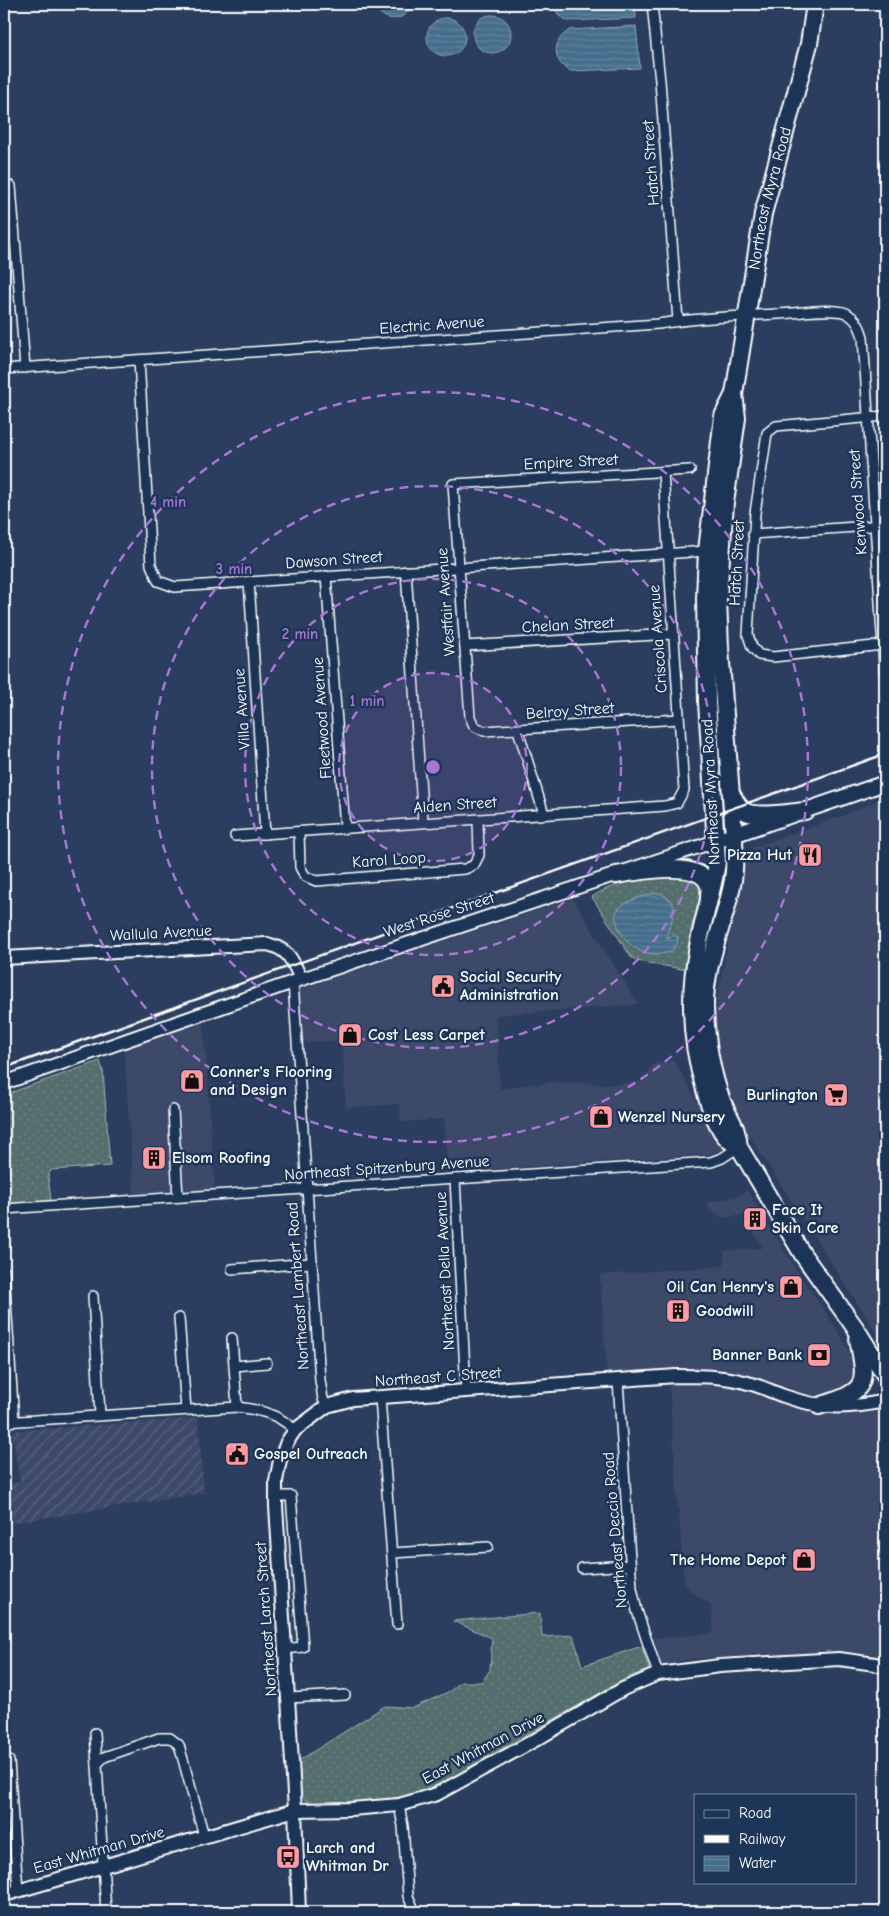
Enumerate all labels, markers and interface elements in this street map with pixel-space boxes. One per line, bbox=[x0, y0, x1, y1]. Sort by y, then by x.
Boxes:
street label: Hatch Street bbox=[639, 119, 663, 206]
street label: Northeast Myra Road bbox=[745, 125, 795, 271]
street label: Electric Avenue bbox=[379, 312, 485, 338]
street label: Kenwood Street bbox=[845, 448, 871, 555]
street label: Empire Street bbox=[523, 451, 619, 473]
text: 4 min bbox=[150, 493, 186, 511]
street label: Hatch Street bbox=[726, 519, 748, 606]
street label: Westfair Avenue bbox=[433, 547, 459, 657]
street label: Dawson Street bbox=[285, 548, 384, 572]
text: 3 min bbox=[216, 560, 252, 578]
street label: Criscola Avenue bbox=[645, 584, 671, 694]
street label: Chelan Street bbox=[521, 614, 615, 636]
text: 2 min bbox=[282, 625, 318, 643]
street label: Fleetwood Avenue bbox=[309, 656, 335, 780]
street label: Villa Avenue bbox=[230, 668, 254, 750]
text: 1 min bbox=[350, 692, 384, 710]
street label: Belroy Street bbox=[525, 699, 615, 723]
street label: Northeast Myra Road bbox=[698, 719, 724, 865]
centre of rings bbox=[424, 758, 442, 776]
street label: Alden Street bbox=[413, 793, 498, 817]
restaurant icon: Pizza Hut bbox=[797, 842, 823, 868]
place label: Pizza Hut bbox=[727, 846, 793, 864]
street label: Karol Loop bbox=[352, 848, 426, 872]
street label: West Rose Street bbox=[381, 889, 497, 941]
street label: Wallula Avenue bbox=[110, 921, 212, 945]
place label: Social Security Administration bbox=[460, 968, 562, 1004]
public building icon: Social Security Administration bbox=[430, 973, 456, 999]
shop icon: Cost Less Carpet bbox=[337, 1022, 363, 1048]
place label: Cost Less Carpet bbox=[368, 1026, 485, 1044]
place label: Conner's Flooring and Design bbox=[210, 1063, 333, 1099]
shop icon: Conner's Flooring and Design bbox=[179, 1068, 205, 1094]
supermarket icon: Burlington bbox=[823, 1082, 849, 1108]
place label: Burlington bbox=[747, 1086, 818, 1104]
shop icon: Wenzel Nursery bbox=[588, 1104, 614, 1130]
place label: Wenzel Nursery bbox=[618, 1108, 725, 1126]
building icon: Elsom Roofing bbox=[141, 1145, 167, 1171]
place label: Elsom Roofing bbox=[172, 1149, 271, 1167]
street label: Northeast Spitzenburg Avenue bbox=[284, 1152, 490, 1184]
street label: Northeast Della Avenue bbox=[432, 1191, 458, 1351]
place label: Face It Skin Care bbox=[772, 1201, 839, 1237]
street label: Northeast Lambert Road bbox=[283, 1202, 313, 1370]
building icon: Face It Skin Care bbox=[742, 1206, 768, 1232]
shop icon: Oil Can Henry's bbox=[778, 1274, 804, 1300]
place label: Oil Can Henry's bbox=[666, 1278, 774, 1296]
building icon: Goodwill bbox=[665, 1298, 691, 1324]
place label: Goodwill bbox=[696, 1302, 754, 1320]
bank icon: Banner Bank bbox=[806, 1342, 832, 1368]
place label: Banner Bank bbox=[712, 1346, 802, 1364]
street label: Northeast C Street bbox=[374, 1364, 502, 1390]
public building icon: Gospel Outreach bbox=[224, 1441, 250, 1467]
place label: Gospel Outreach bbox=[254, 1445, 368, 1463]
street label: Northeast Deccio Road bbox=[599, 1451, 631, 1609]
street label: Northeast Larch Street bbox=[252, 1541, 280, 1697]
shop icon: The Home Depot bbox=[791, 1547, 817, 1573]
place label: The Home Depot bbox=[670, 1551, 787, 1569]
street label: East Whitman Drive bbox=[419, 1708, 547, 1788]
legend bbox=[694, 1794, 856, 1884]
text: Road bbox=[739, 1804, 771, 1822]
street label: East Whitman Drive bbox=[32, 1823, 166, 1877]
text: Railway bbox=[739, 1830, 786, 1848]
place label: Larch and Whitman Dr bbox=[306, 1839, 389, 1875]
bus stop icon: Larch and Whitman Dr bbox=[275, 1844, 301, 1870]
text: Water bbox=[739, 1854, 776, 1872]

